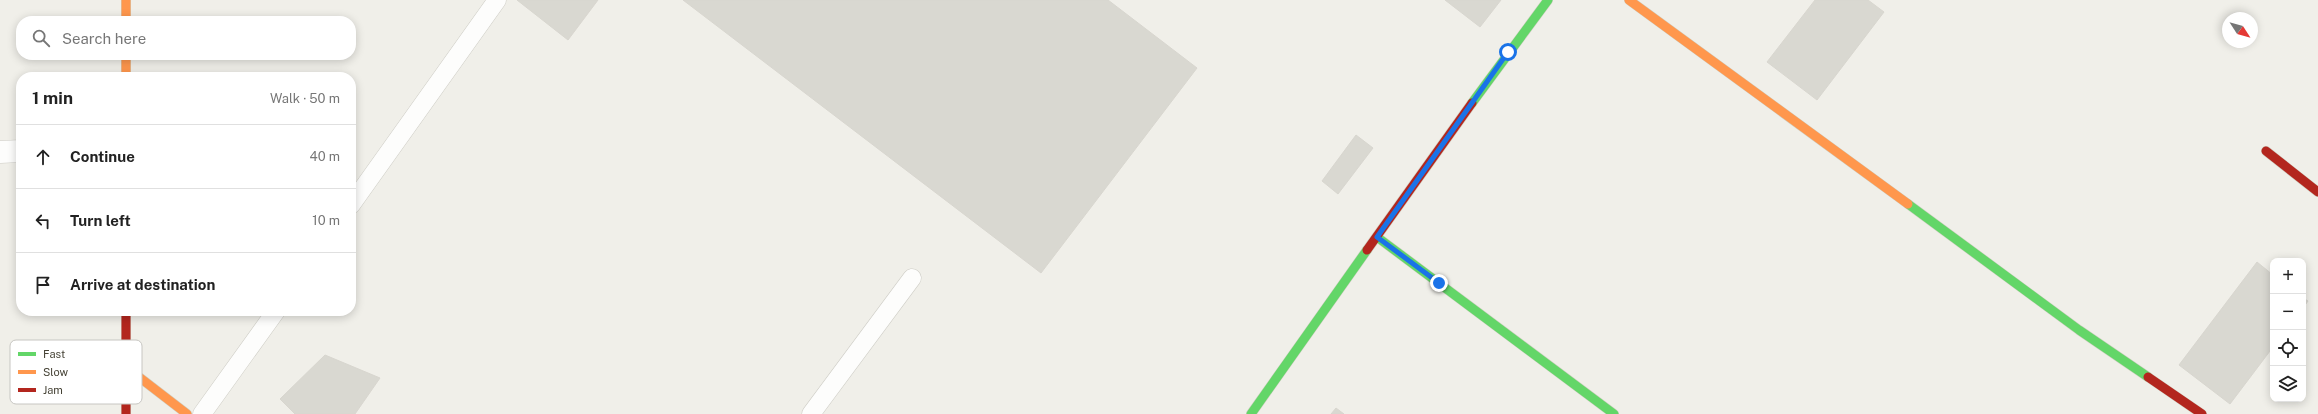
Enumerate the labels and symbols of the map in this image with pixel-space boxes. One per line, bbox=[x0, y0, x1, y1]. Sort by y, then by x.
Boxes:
north arrow bbox=[2222, 12, 2258, 48]
route start bbox=[1499, 43, 1517, 61]
route end bbox=[1430, 274, 1448, 292]
legend bbox=[10, 340, 142, 404]
text: Fast bbox=[43, 348, 65, 360]
text: Slow bbox=[43, 366, 69, 378]
text: Jam bbox=[43, 384, 63, 396]

